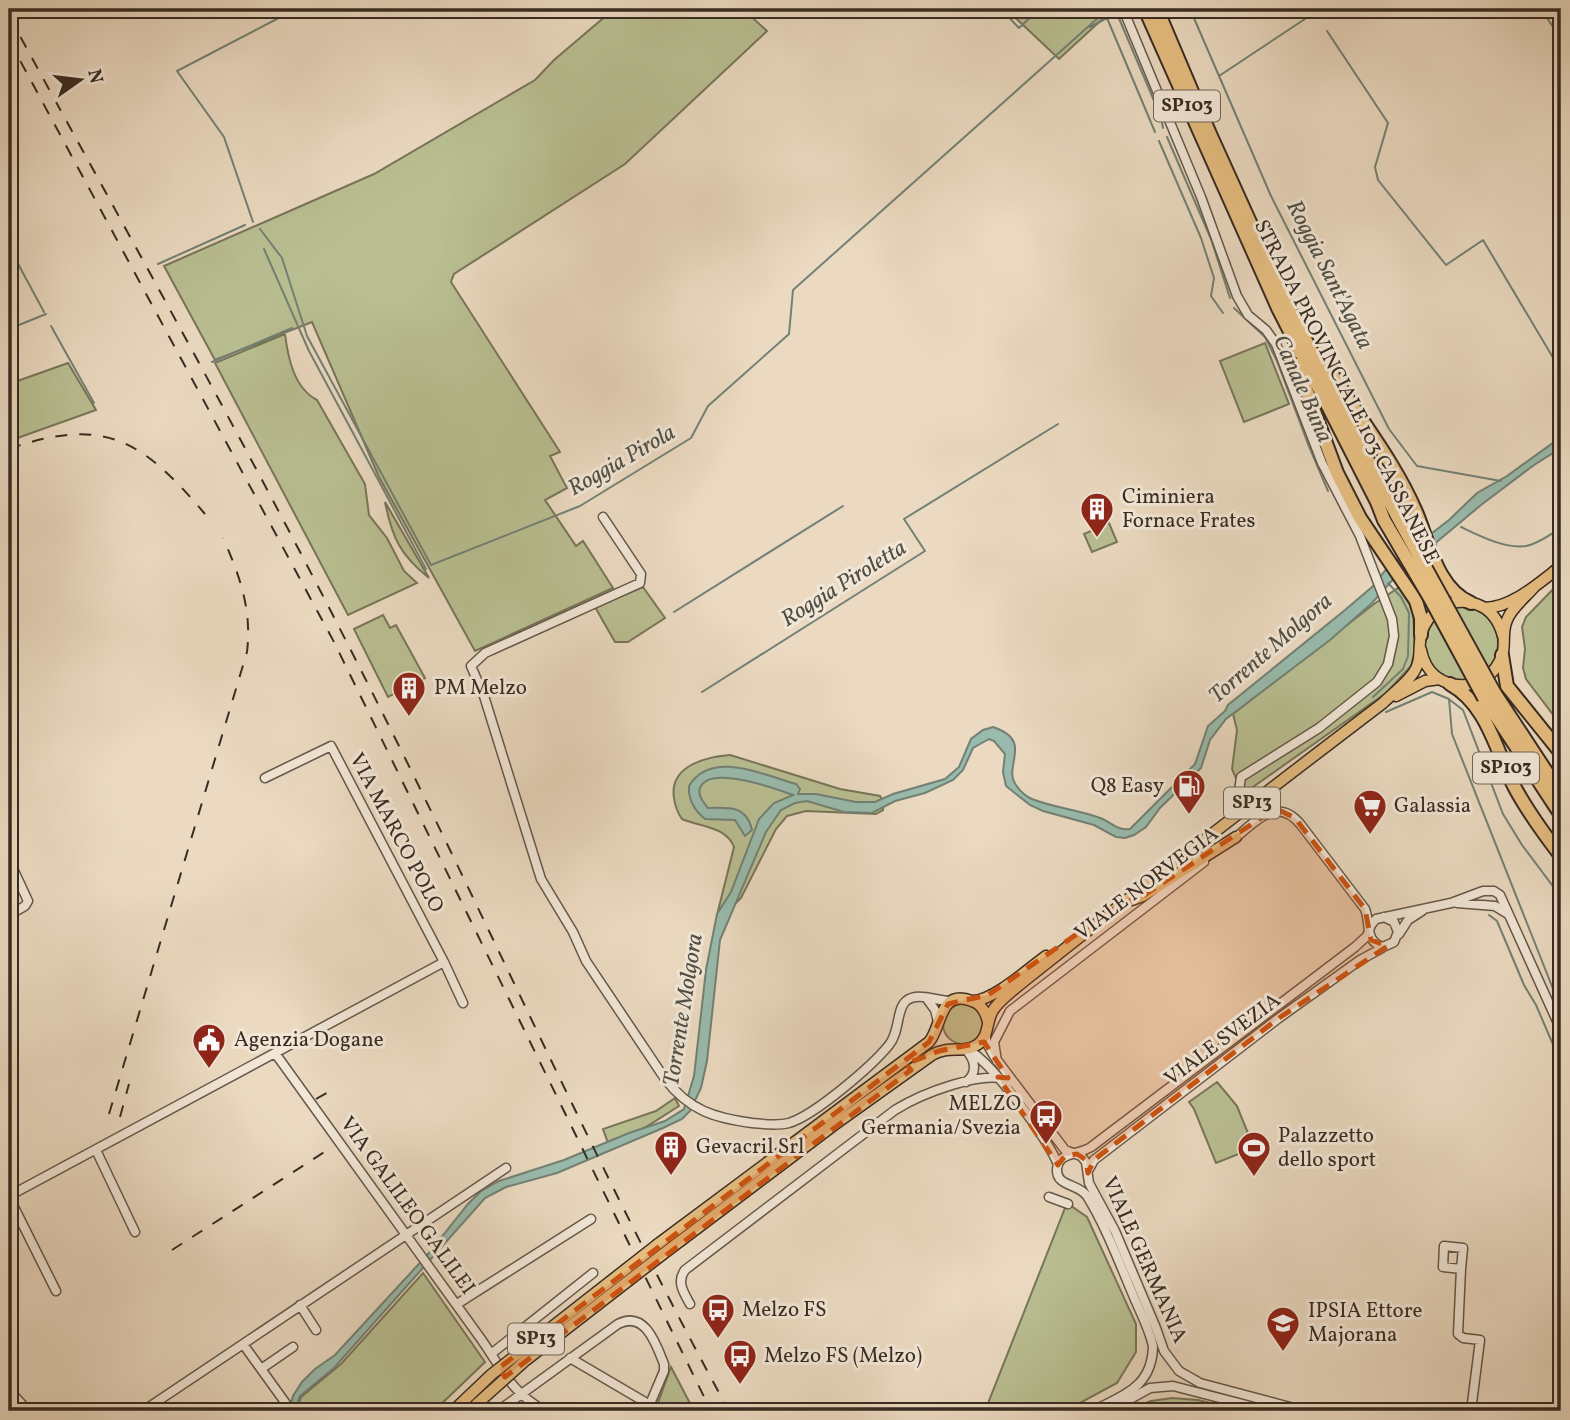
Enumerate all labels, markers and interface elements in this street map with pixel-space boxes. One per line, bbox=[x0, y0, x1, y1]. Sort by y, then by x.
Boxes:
north arrow bbox=[46, 46, 116, 116]
text: N bbox=[80, 67, 109, 86]
road number: SP103 bbox=[1154, 90, 1220, 122]
water label: Roggia Sant'Agata bbox=[1278, 195, 1380, 355]
street label: STRADA PROVINCIALE 103 CASSANESE bbox=[1246, 215, 1446, 569]
water label: Canale Buna bbox=[1264, 330, 1340, 448]
water label: Roggia Pirola bbox=[562, 417, 682, 505]
place label: Ciminiera Fornace Frates bbox=[1122, 483, 1255, 536]
building icon: Ciminiera Fornace Frates bbox=[1078, 490, 1116, 539]
water label: Roggia Piroletta bbox=[775, 533, 913, 635]
water label: Torrente Molgora bbox=[1202, 586, 1340, 712]
building icon: PM Melzo bbox=[390, 669, 428, 718]
place label: PM Melzo bbox=[434, 674, 527, 703]
street label: VIA MARCO POLO bbox=[342, 748, 450, 918]
road number: SP103 bbox=[1473, 752, 1539, 783]
fuel station icon: Q8 Easy bbox=[1170, 767, 1208, 816]
place label: Q8 Easy bbox=[1091, 772, 1165, 801]
supermarket icon: Galassia bbox=[1351, 787, 1389, 836]
road number: SP13 bbox=[1224, 788, 1280, 818]
place label: Galassia bbox=[1394, 792, 1471, 821]
street label: VIALE NORVEGIA bbox=[1069, 820, 1225, 948]
water label: Torrente Molgora bbox=[656, 931, 712, 1089]
street label: VIALE SVEZIA bbox=[1159, 987, 1287, 1093]
public building icon: Agenzia Dogane bbox=[190, 1021, 228, 1070]
place label: Agenzia Dogane bbox=[234, 1026, 384, 1055]
place label: MELZO Germania/Svezia bbox=[861, 1090, 1021, 1143]
bus stop icon: MELZO Germania/Svezia bbox=[1027, 1097, 1065, 1146]
street label: VIA GALILEO GALILEI bbox=[332, 1111, 482, 1301]
place label: Palazzetto dello sport bbox=[1278, 1122, 1376, 1175]
building icon: Gevacril Srl bbox=[652, 1128, 690, 1177]
sports icon: Palazzetto dello sport bbox=[1235, 1129, 1273, 1178]
place label: Gevacril Srl bbox=[696, 1133, 804, 1162]
street label: VIALE GERMANIA bbox=[1094, 1172, 1194, 1348]
bus stop icon: Melzo FS bbox=[699, 1291, 737, 1340]
place label: Melzo FS bbox=[742, 1296, 827, 1325]
place label: IPSIA Ettore Majorana bbox=[1308, 1297, 1423, 1350]
school or university icon: IPSIA Ettore Majorana bbox=[1264, 1304, 1302, 1353]
road number: SP13 bbox=[508, 1324, 564, 1354]
bus stop icon: Melzo FS (Melzo) bbox=[721, 1337, 759, 1386]
place label: Melzo FS (Melzo) bbox=[764, 1342, 922, 1371]

